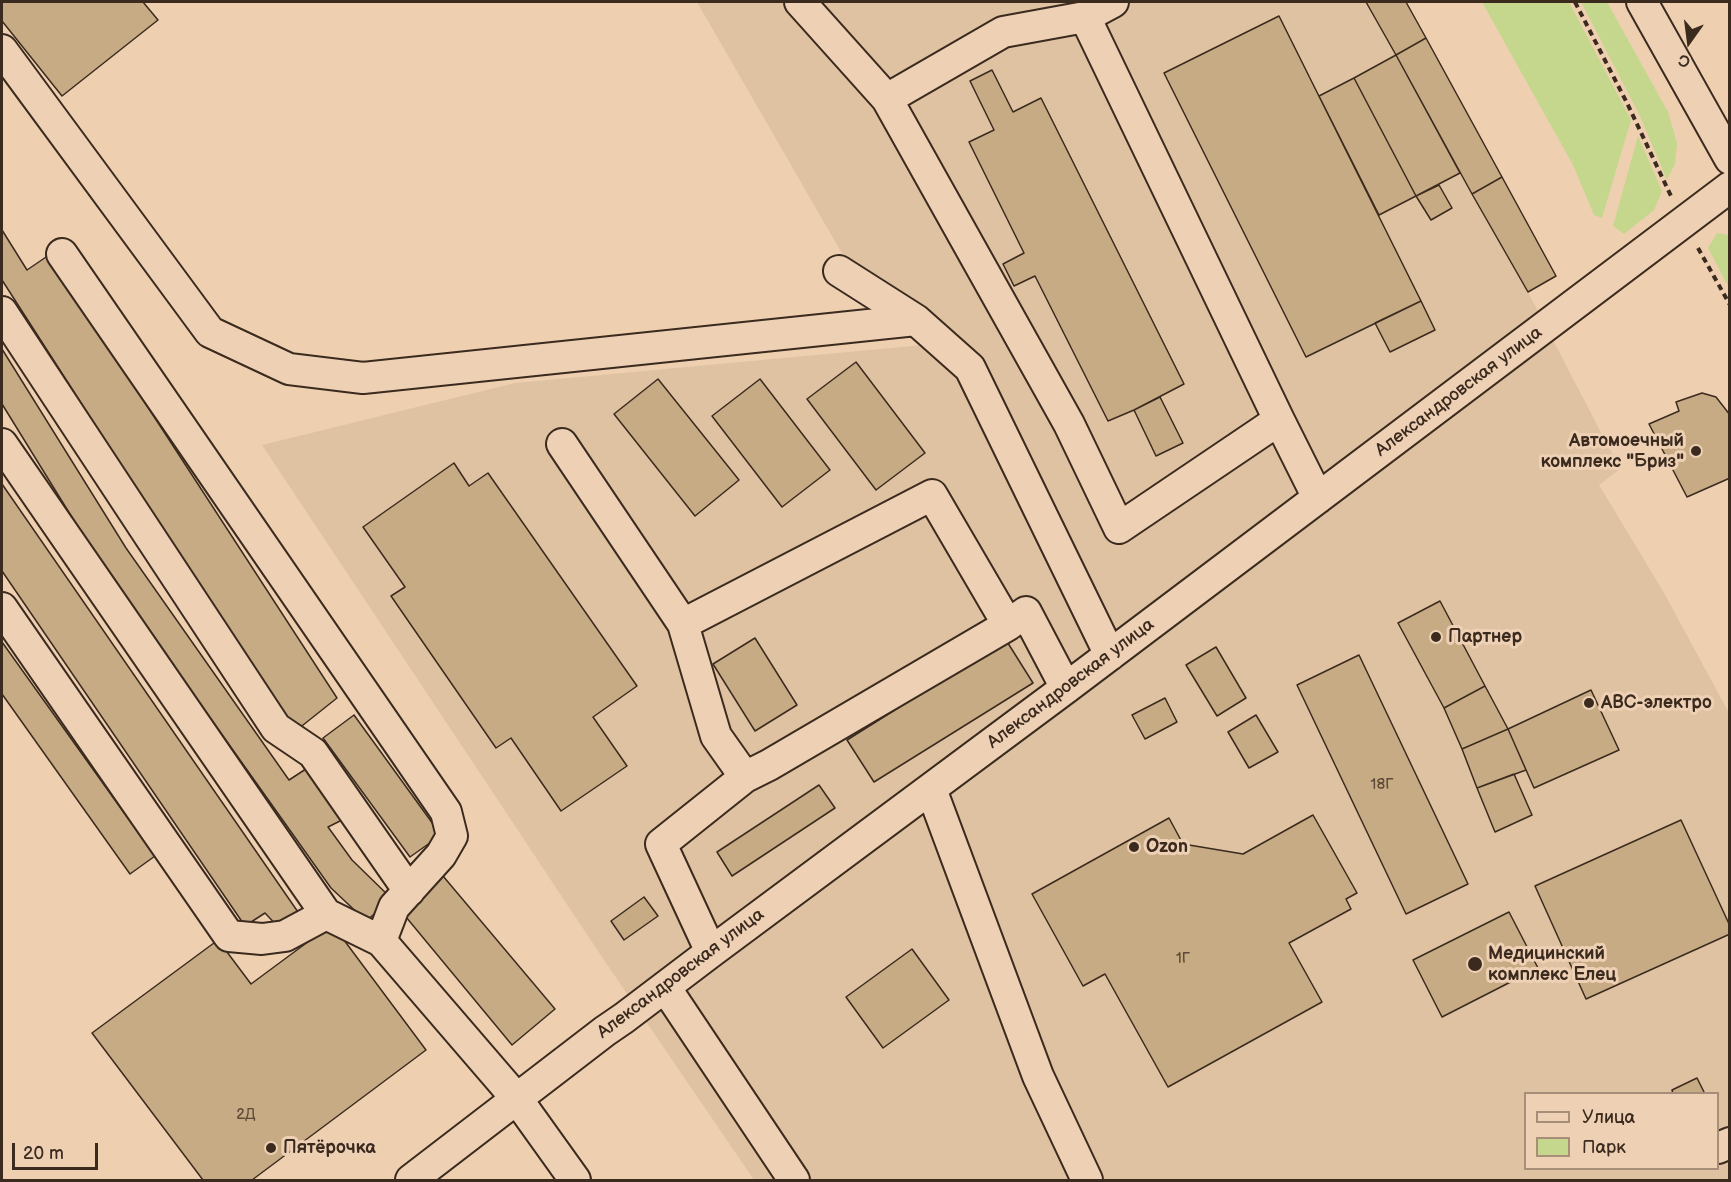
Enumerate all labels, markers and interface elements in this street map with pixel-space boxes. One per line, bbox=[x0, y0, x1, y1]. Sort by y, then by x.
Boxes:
north arrow bbox=[1659, 12, 1719, 72]
text: С bbox=[1677, 49, 1692, 71]
street label: Александровская улица bbox=[1371, 322, 1547, 462]
place label: Автомоечный комплекс "Бриз" bbox=[1541, 430, 1684, 472]
marker: Автомоечный комплекс "Бриз" bbox=[1689, 444, 1703, 458]
street label: Александровская улица bbox=[983, 614, 1159, 754]
place label: Партнер bbox=[1448, 626, 1522, 648]
marker: Партнер bbox=[1429, 630, 1443, 644]
place label: АВС-электро bbox=[1601, 692, 1712, 714]
marker: АВС-электро bbox=[1582, 696, 1596, 710]
house number: 18Г bbox=[1371, 776, 1393, 794]
place label: Ozon bbox=[1146, 836, 1188, 858]
marker: Ozon bbox=[1127, 840, 1141, 854]
street label: Александровская улица bbox=[593, 904, 769, 1044]
place label: Медицинский комплекс Елец bbox=[1488, 943, 1616, 986]
house number: 1Г bbox=[1176, 950, 1190, 968]
marker: Медицинский комплекс Елец bbox=[1466, 955, 1484, 973]
legend bbox=[1524, 1092, 1719, 1170]
house number: 2Д bbox=[236, 1106, 256, 1124]
text: Улица bbox=[1582, 1107, 1635, 1128]
scale bar bbox=[15, 1131, 100, 1169]
place label: Пятёрочка bbox=[283, 1137, 376, 1159]
text: Парк bbox=[1582, 1137, 1626, 1158]
marker: Пятёрочка bbox=[264, 1141, 278, 1155]
text: 20 m bbox=[23, 1143, 64, 1164]

